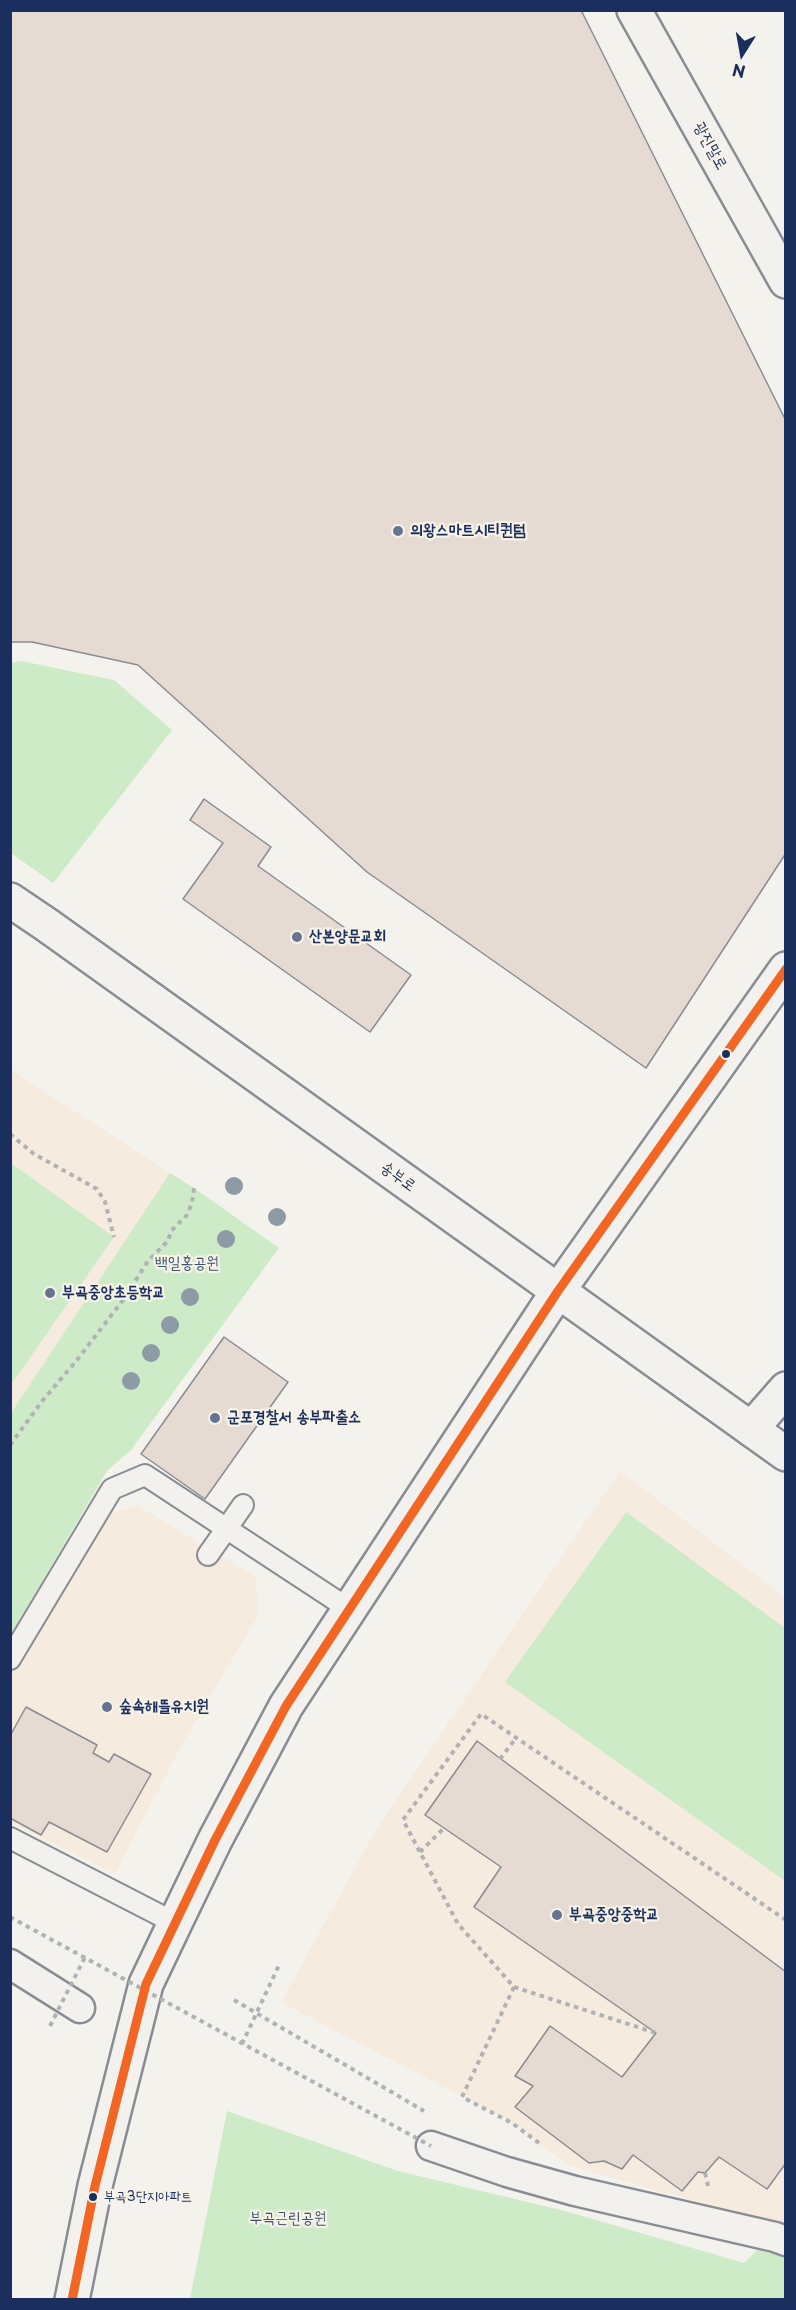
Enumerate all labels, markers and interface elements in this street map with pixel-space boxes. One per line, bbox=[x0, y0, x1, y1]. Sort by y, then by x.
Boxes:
north arrow bbox=[712, 24, 772, 84]
text: N bbox=[730, 59, 747, 85]
street label: 광진말로 bbox=[689, 119, 731, 173]
place label: 의왕스마트시티퀀텀 bbox=[410, 521, 526, 541]
marker: 의왕스마트시티퀀텀 bbox=[391, 524, 405, 538]
place label: 산본양문교회 bbox=[309, 927, 386, 947]
marker: 산본양문교회 bbox=[290, 930, 304, 944]
unlabelled marker bbox=[720, 1048, 732, 1060]
street label: 송부로 bbox=[377, 1158, 419, 1196]
park label: 백일홍공원 bbox=[155, 1254, 219, 1274]
place label: 부곡중앙초등학교 bbox=[62, 1283, 165, 1303]
marker: 부곡중앙초등학교 bbox=[43, 1286, 57, 1300]
place label: 군포경찰서 송부파출소 bbox=[227, 1408, 361, 1428]
marker: 군포경찰서 송부파출소 bbox=[208, 1411, 222, 1425]
place label: 숲속해뜰유치원 bbox=[119, 1697, 209, 1717]
marker: 숲속해뜰유치원 bbox=[100, 1700, 114, 1714]
place label: 부곡중앙중학교 bbox=[569, 1905, 659, 1925]
marker: 부곡중앙중학교 bbox=[550, 1908, 564, 1922]
place label: 부곡3단지아파트 bbox=[104, 2189, 192, 2205]
marker: 부곡3단지아파트 bbox=[87, 2191, 99, 2203]
park label: 부곡근린공원 bbox=[249, 2209, 327, 2229]

